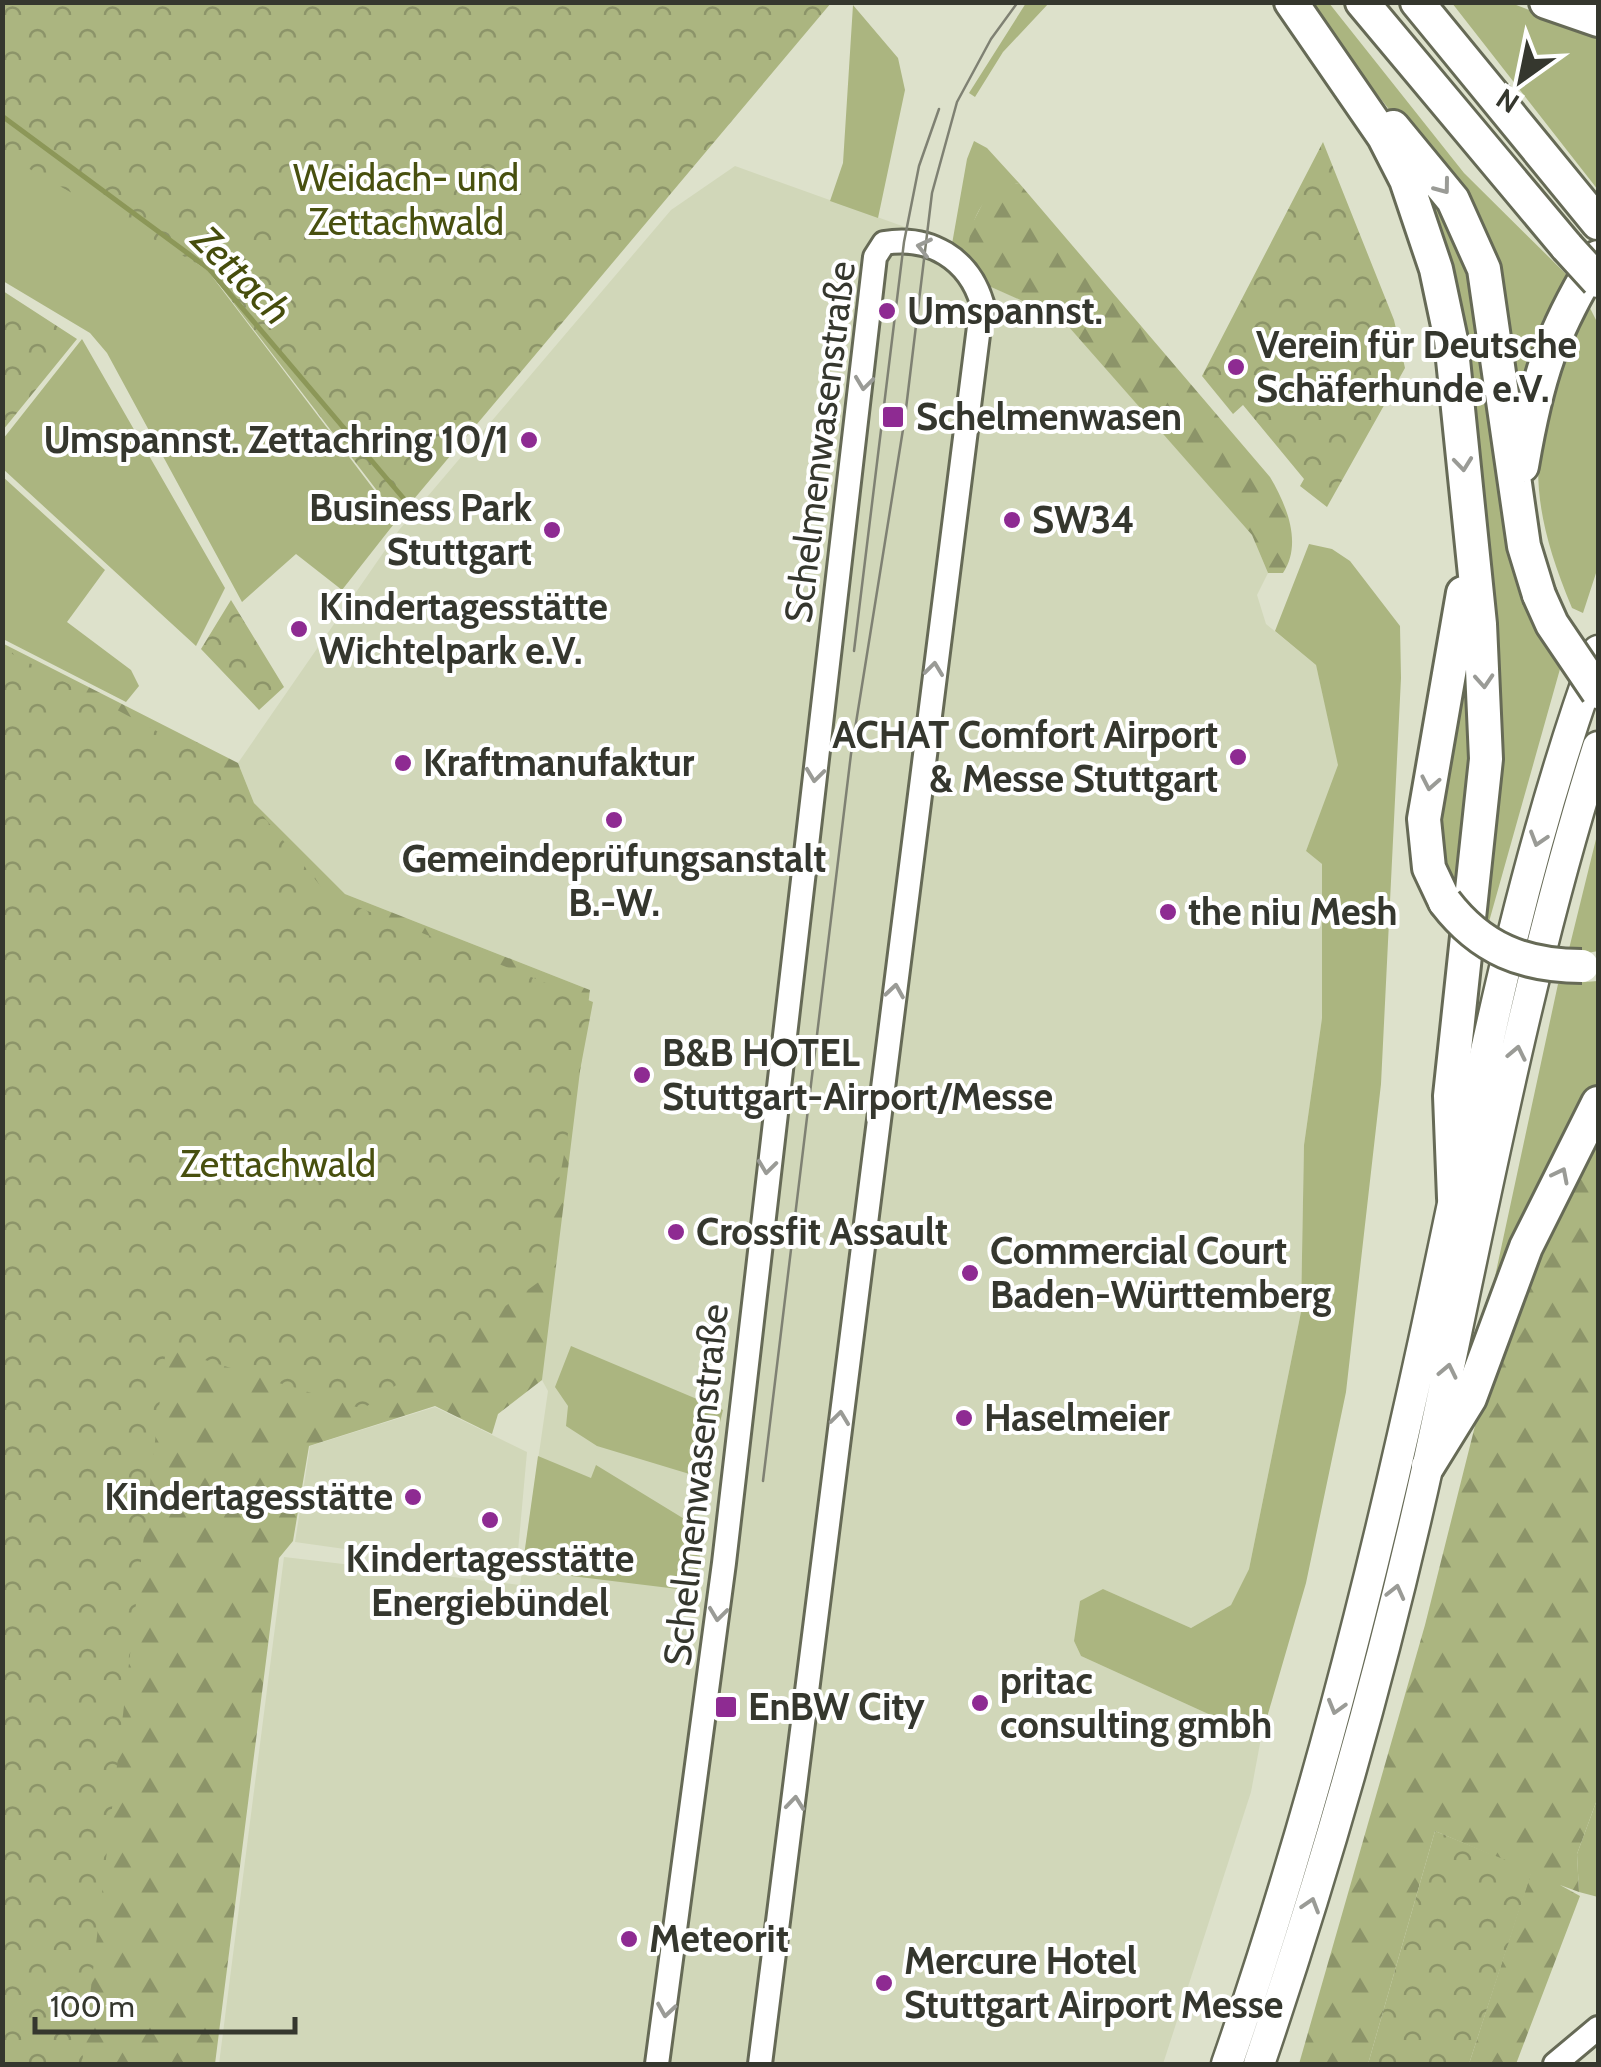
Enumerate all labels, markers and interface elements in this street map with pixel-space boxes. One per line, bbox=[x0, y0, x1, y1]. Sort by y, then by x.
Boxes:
north arrow bbox=[1471, 30, 1571, 130]
text: N bbox=[1490, 81, 1525, 121]
park label: Weidach- und Zettachwald bbox=[293, 154, 519, 245]
one-way arrow bbox=[1431, 176, 1448, 194]
water label: Zettach bbox=[181, 214, 302, 334]
one-way arrow bbox=[916, 237, 933, 258]
street label: Schelmenwasenstraße bbox=[774, 258, 865, 625]
place label: Umspannst. bbox=[907, 287, 1103, 334]
marker: Umspannst. bbox=[876, 300, 898, 322]
place label: Verein für Deutsche Schäferhunde e.V. bbox=[1256, 321, 1577, 412]
marker: Verein für Deutsche Schäferhunde e.V. bbox=[1225, 356, 1247, 378]
one-way arrow bbox=[854, 375, 875, 391]
place label: Schelmenwasen bbox=[916, 393, 1182, 440]
marker: Schelmenwasen bbox=[880, 404, 906, 430]
place label: Umspannst. Zettachring 10/1 bbox=[43, 416, 509, 463]
marker: Umspannst. Zettachring 10/1 bbox=[518, 429, 540, 451]
one-way arrow bbox=[1452, 456, 1473, 472]
place label: Business Park Stuttgart bbox=[309, 484, 533, 575]
place label: SW34 bbox=[1032, 496, 1135, 543]
marker: SW34 bbox=[1001, 509, 1023, 531]
marker: Business Park Stuttgart bbox=[541, 519, 563, 541]
place label: Kindertagesstätte Wichtelpark e.V. bbox=[319, 583, 608, 674]
marker: Kindertagesstätte Wichtelpark e.V. bbox=[288, 618, 310, 640]
one-way arrow bbox=[922, 660, 943, 677]
one-way arrow bbox=[1473, 674, 1494, 690]
place label: ACHAT Comfort Airport & Messe Stuttgart bbox=[832, 711, 1218, 802]
place label: Kraftmanufaktur bbox=[423, 739, 695, 786]
marker: ACHAT Comfort Airport & Messe Stuttgart bbox=[1227, 746, 1249, 768]
marker: Kraftmanufaktur bbox=[392, 752, 414, 774]
one-way arrow bbox=[805, 767, 826, 783]
one-way arrow bbox=[1420, 774, 1441, 791]
marker: Gemeindeprüfungsanstalt B.-W. bbox=[603, 809, 625, 831]
one-way arrow bbox=[1529, 830, 1550, 847]
place label: Gemeindeprüfungsanstalt B.-W. bbox=[402, 835, 826, 926]
place label: the niu Mesh bbox=[1188, 888, 1398, 935]
marker: the niu Mesh bbox=[1157, 901, 1179, 923]
one-way arrow bbox=[883, 983, 904, 1000]
place label: B&B HOTEL Stuttgart-Airport/Messe bbox=[662, 1029, 1053, 1120]
one-way arrow bbox=[1505, 1045, 1526, 1062]
marker: B&B HOTEL Stuttgart-Airport/Messe bbox=[631, 1064, 653, 1086]
park label: Zettachwald bbox=[180, 1140, 376, 1187]
one-way arrow bbox=[757, 1159, 778, 1175]
one-way arrow bbox=[1549, 1167, 1569, 1185]
place label: Crossfit Assault bbox=[696, 1208, 948, 1255]
marker: Crossfit Assault bbox=[665, 1221, 687, 1243]
place label: Commercial Court Baden-Württemberg bbox=[990, 1227, 1331, 1318]
marker: Commercial Court Baden-Württemberg bbox=[959, 1262, 981, 1284]
street label: Schelmenwasenstraße bbox=[653, 1302, 738, 1668]
one-way arrow bbox=[1437, 1362, 1458, 1379]
place label: Haselmeier bbox=[984, 1394, 1170, 1441]
marker: Haselmeier bbox=[953, 1407, 975, 1429]
one-way arrow bbox=[829, 1409, 850, 1425]
place label: Kindertagesstätte bbox=[104, 1473, 393, 1520]
marker: Kindertagesstätte bbox=[402, 1486, 424, 1508]
marker: Kindertagesstätte Energiebündel bbox=[479, 1509, 501, 1531]
place label: Kindertagesstätte Energiebündel bbox=[346, 1535, 634, 1626]
one-way arrow bbox=[1384, 1584, 1405, 1601]
one-way arrow bbox=[708, 1607, 729, 1623]
place label: pritac consulting gmbh bbox=[1000, 1657, 1272, 1748]
place label: EnBW City bbox=[748, 1683, 925, 1730]
marker: pritac consulting gmbh bbox=[969, 1692, 991, 1714]
marker: EnBW City bbox=[713, 1694, 739, 1720]
one-way arrow bbox=[1326, 1698, 1347, 1716]
one-way arrow bbox=[784, 1794, 805, 1810]
one-way arrow bbox=[1299, 1897, 1319, 1914]
place label: Meteorit bbox=[649, 1915, 789, 1962]
marker: Meteorit bbox=[618, 1928, 640, 1950]
place label: Mercure Hotel Stuttgart Airport Messe bbox=[904, 1937, 1283, 2028]
scale bar bbox=[35, 1972, 295, 2034]
marker: Mercure Hotel Stuttgart Airport Messe bbox=[873, 1972, 895, 1994]
text: 100 m bbox=[50, 1988, 135, 2025]
one-way arrow bbox=[656, 2002, 677, 2018]

